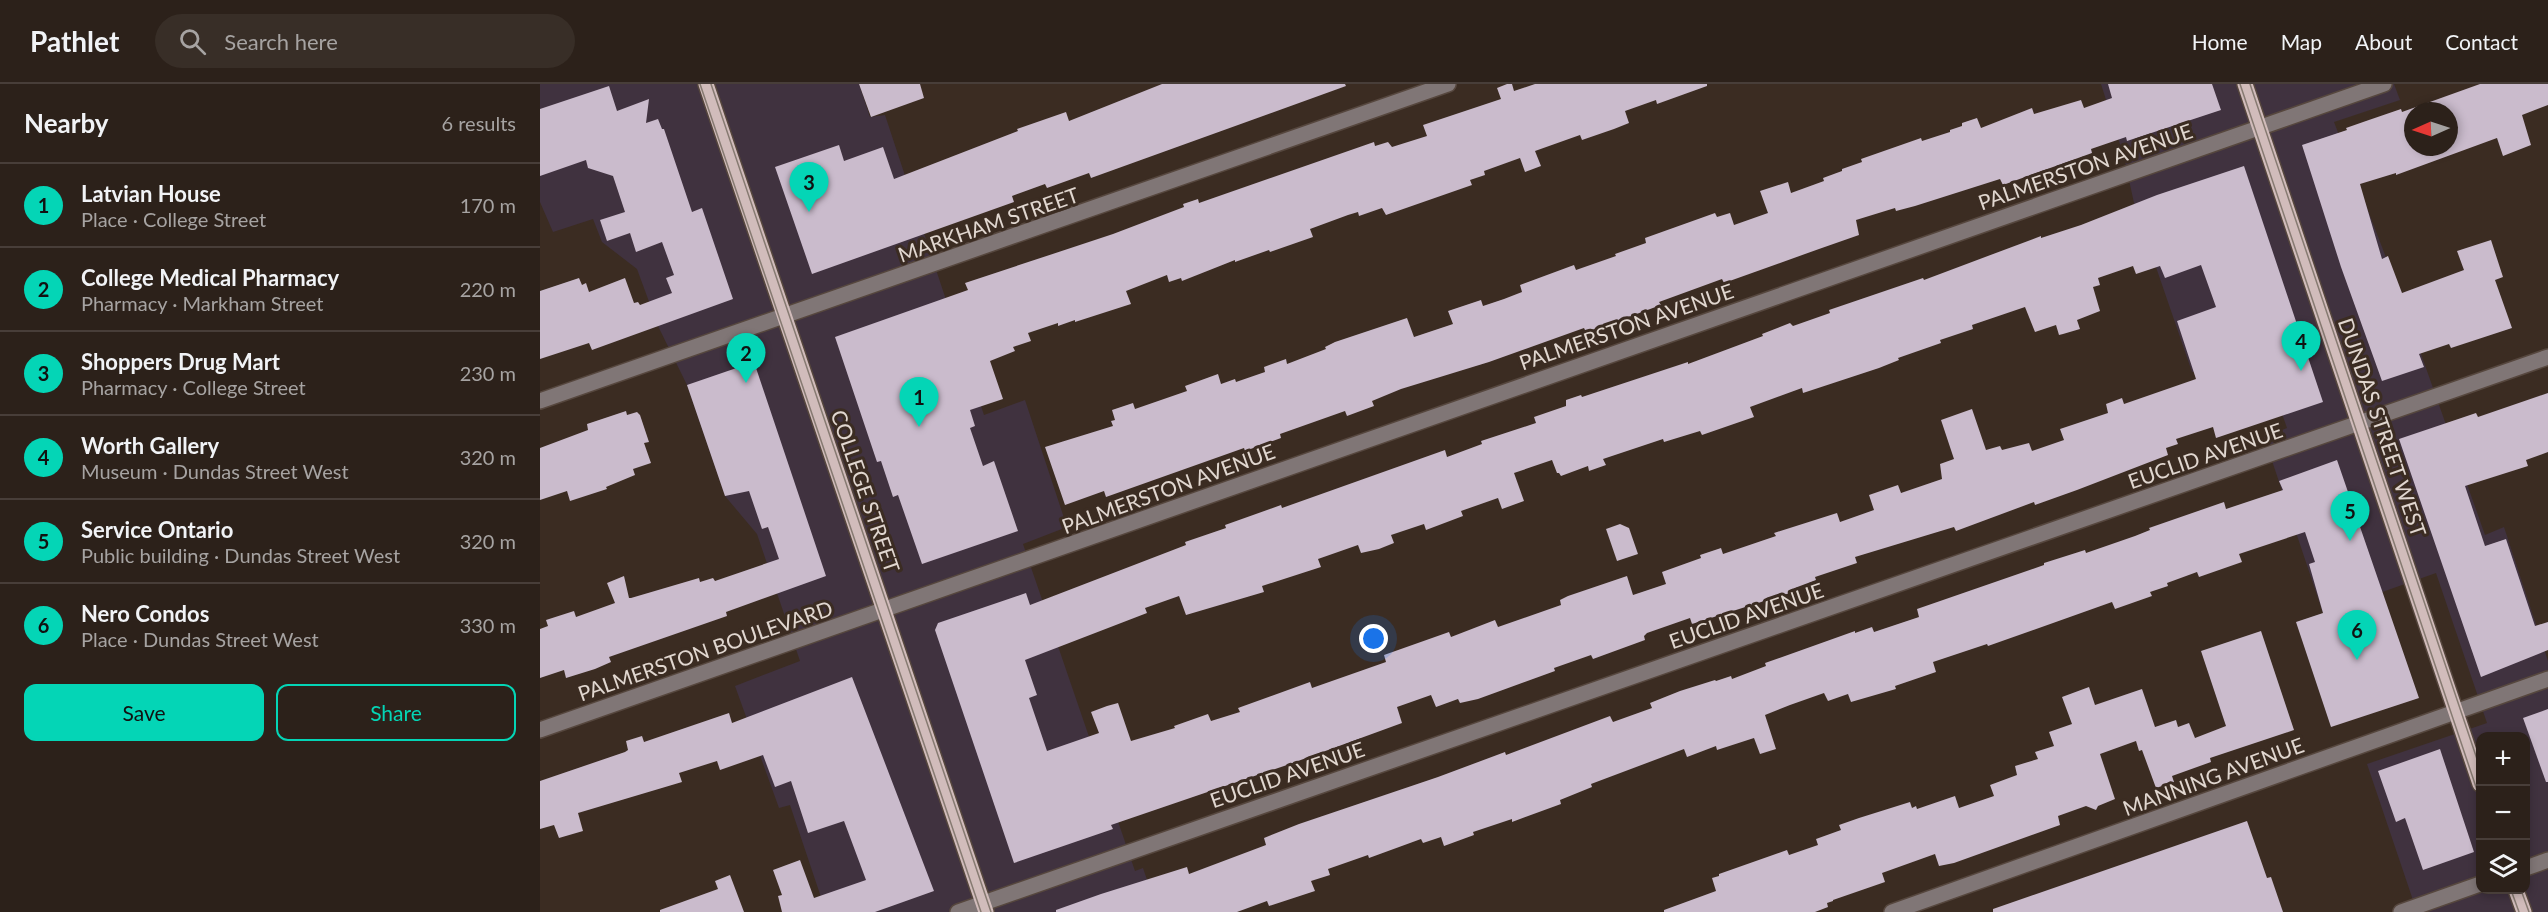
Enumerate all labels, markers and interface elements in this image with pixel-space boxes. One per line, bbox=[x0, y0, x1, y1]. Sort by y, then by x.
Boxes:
search box bbox=[155, 14, 575, 68]
text: Pathlet bbox=[30, 24, 119, 58]
icon: search bbox=[176, 25, 209, 58]
text: Search here bbox=[224, 28, 338, 55]
text: Home bbox=[2192, 29, 2248, 54]
text: Map bbox=[2281, 29, 2322, 54]
text: About bbox=[2355, 29, 2412, 54]
text: Contact bbox=[2445, 29, 2518, 54]
north arrow bbox=[2404, 102, 2458, 156]
text: Nearby bbox=[24, 107, 109, 139]
text: 6 results bbox=[441, 111, 516, 135]
street label: PALMERSTON AVENUE bbox=[1975, 118, 2195, 214]
pin: 3 bbox=[790, 162, 828, 212]
text: Latvian House bbox=[81, 180, 221, 207]
street label: MARKHAM STREET bbox=[894, 181, 1082, 267]
text: 1 bbox=[38, 193, 49, 217]
text: 170 m bbox=[460, 193, 516, 217]
text: Place · College Street bbox=[81, 207, 266, 231]
text: College Medical Pharmacy bbox=[81, 264, 339, 291]
text: 2 bbox=[38, 277, 49, 301]
text: 220 m bbox=[460, 277, 516, 301]
street label: PALMERSTON AVENUE bbox=[1516, 278, 1736, 374]
text: Pharmacy · Markham Street bbox=[81, 291, 324, 315]
street label: DUNDAS STREET WEST bbox=[2334, 314, 2432, 540]
pin: 4 bbox=[2282, 322, 2320, 371]
pin: 2 bbox=[726, 334, 766, 383]
text: Shoppers Drug Mart bbox=[81, 348, 280, 375]
text: 3 bbox=[38, 361, 49, 385]
text: 230 m bbox=[460, 361, 516, 385]
text: Pharmacy · College Street bbox=[81, 375, 306, 399]
pin: 1 bbox=[900, 378, 938, 427]
street label: COLLEGE STREET bbox=[826, 406, 906, 576]
street label: EUCLID AVENUE bbox=[2124, 417, 2286, 493]
text: Worth Gallery bbox=[81, 432, 219, 459]
street label: PALMERSTON AVENUE bbox=[1058, 438, 1278, 538]
text: 4 bbox=[38, 445, 49, 469]
text: 320 m bbox=[460, 445, 516, 469]
text: Museum · Dundas Street West bbox=[81, 459, 349, 483]
pin: 5 bbox=[2330, 492, 2370, 541]
text: Service Ontario bbox=[81, 516, 233, 543]
text: 5 bbox=[38, 529, 49, 553]
text: 320 m bbox=[460, 529, 516, 553]
text: Public building · Dundas Street West bbox=[81, 543, 400, 567]
street label: EUCLID AVENUE bbox=[1665, 577, 1827, 653]
street label: PALMERSTON BOULEVARD bbox=[574, 595, 836, 705]
text: Nero Condos bbox=[81, 600, 209, 627]
pin: 6 bbox=[2338, 610, 2376, 660]
text: 6 bbox=[38, 613, 49, 637]
text: 330 m bbox=[460, 613, 516, 637]
your location bbox=[1359, 624, 1388, 653]
text: Place · Dundas Street West bbox=[81, 627, 319, 651]
button: Save bbox=[24, 684, 264, 741]
button: Share bbox=[276, 684, 516, 741]
street label: MANNING AVENUE bbox=[2119, 732, 2307, 820]
map controls bbox=[2476, 732, 2530, 894]
button: + bbox=[2476, 732, 2530, 786]
street label: EUCLID AVENUE bbox=[1206, 736, 1368, 812]
button: − bbox=[2476, 786, 2530, 840]
button: layers bbox=[2476, 840, 2530, 894]

